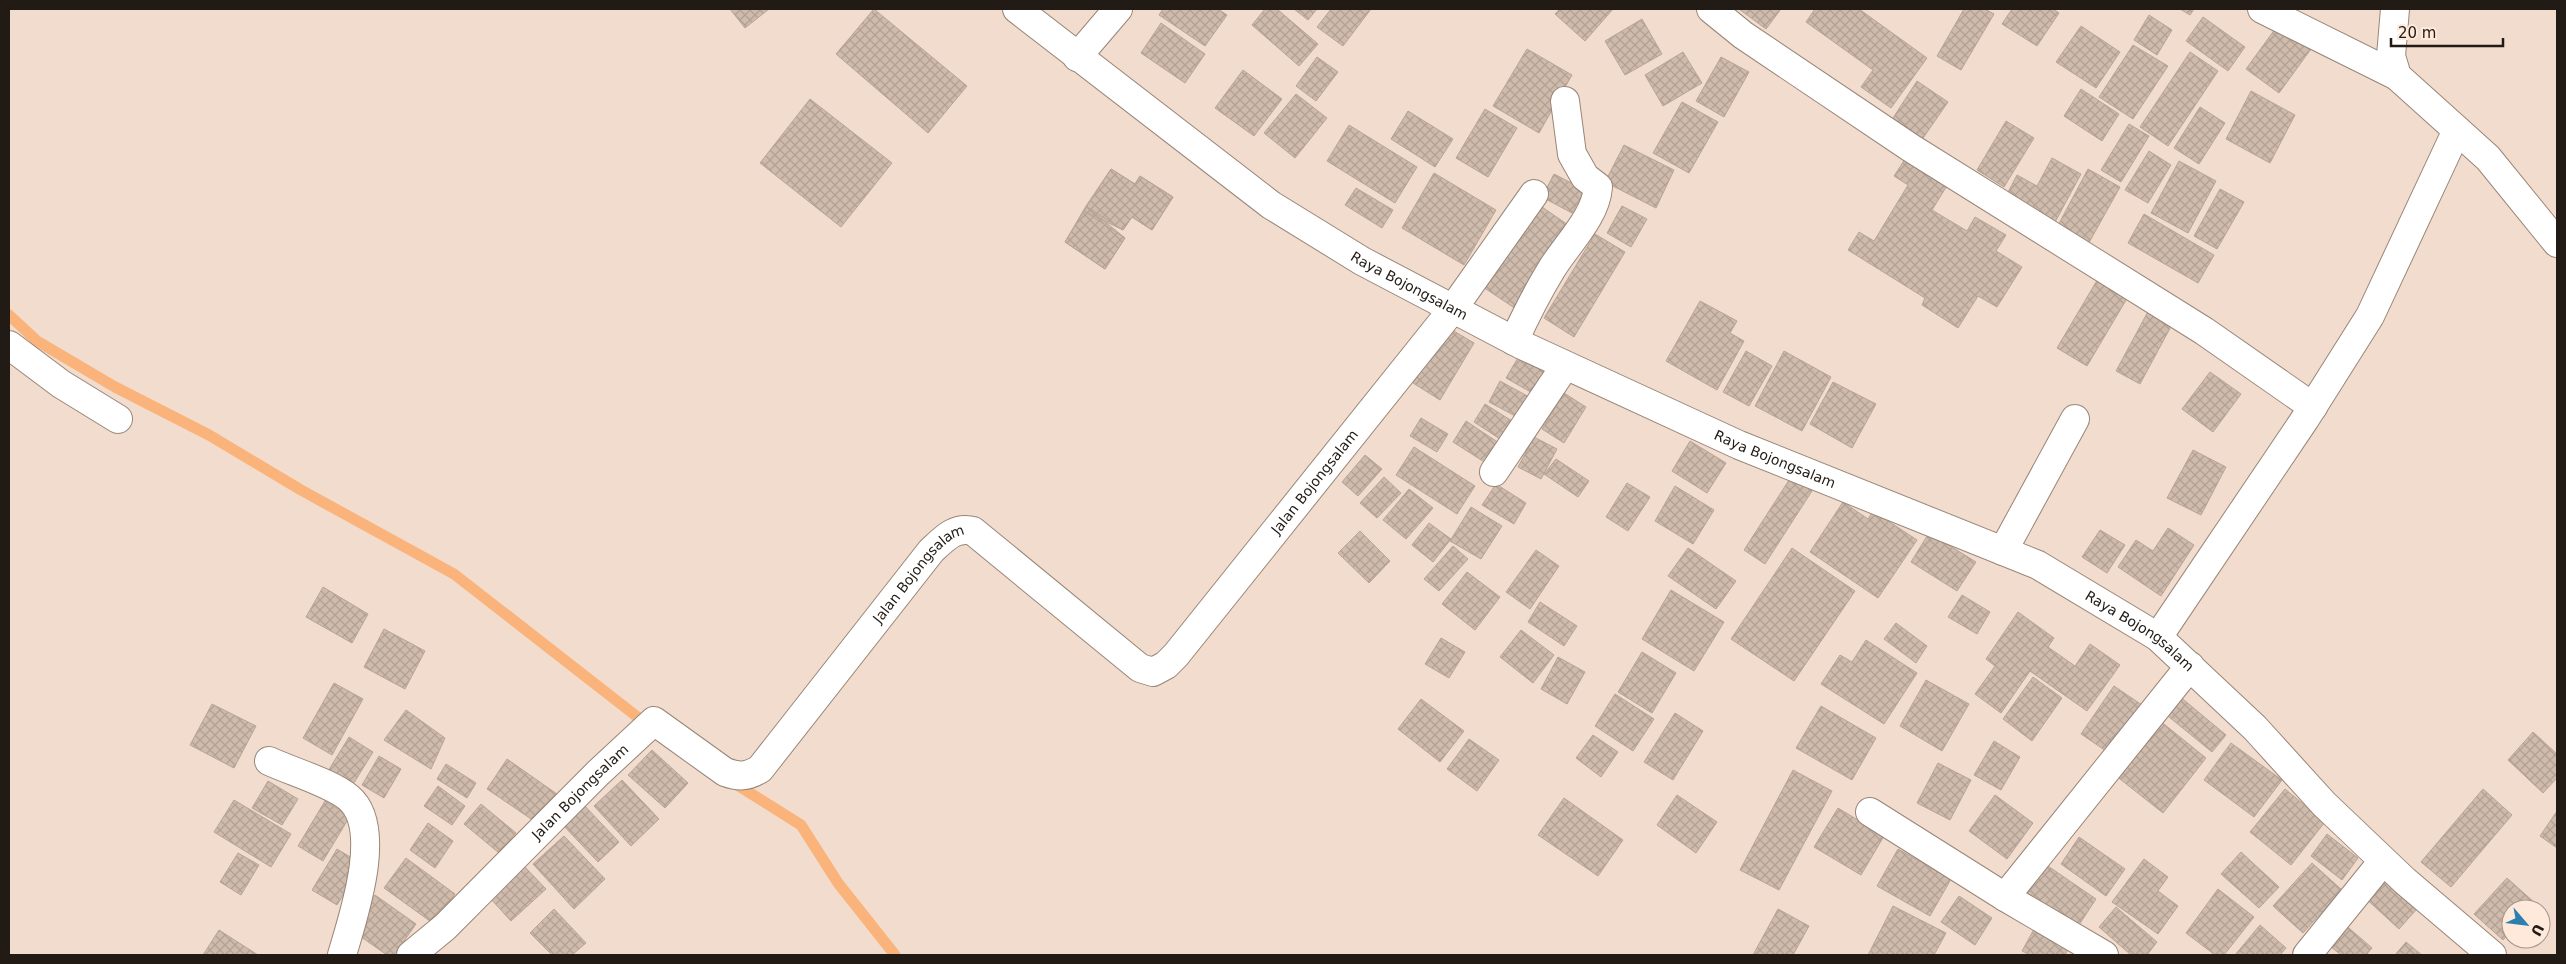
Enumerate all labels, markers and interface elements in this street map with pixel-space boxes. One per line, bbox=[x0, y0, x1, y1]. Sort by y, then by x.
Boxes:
scale bar bbox=[2391, 15, 2504, 47]
text: 20 m bbox=[2398, 24, 2436, 42]
street label: Raya Bojongsalam bbox=[1348, 248, 1470, 323]
street label: Jalan Bojongsalam bbox=[1267, 427, 1361, 538]
street label: Raya Bojongsalam bbox=[1712, 427, 1838, 491]
street label: Jalan Bojongsalam bbox=[869, 522, 966, 627]
street label: Raya Bojongsalam bbox=[2082, 587, 2197, 675]
street label: Jalan Bojongsalam bbox=[528, 741, 632, 844]
north arrow bbox=[2501, 899, 2551, 949]
text: U bbox=[2528, 921, 2547, 939]

